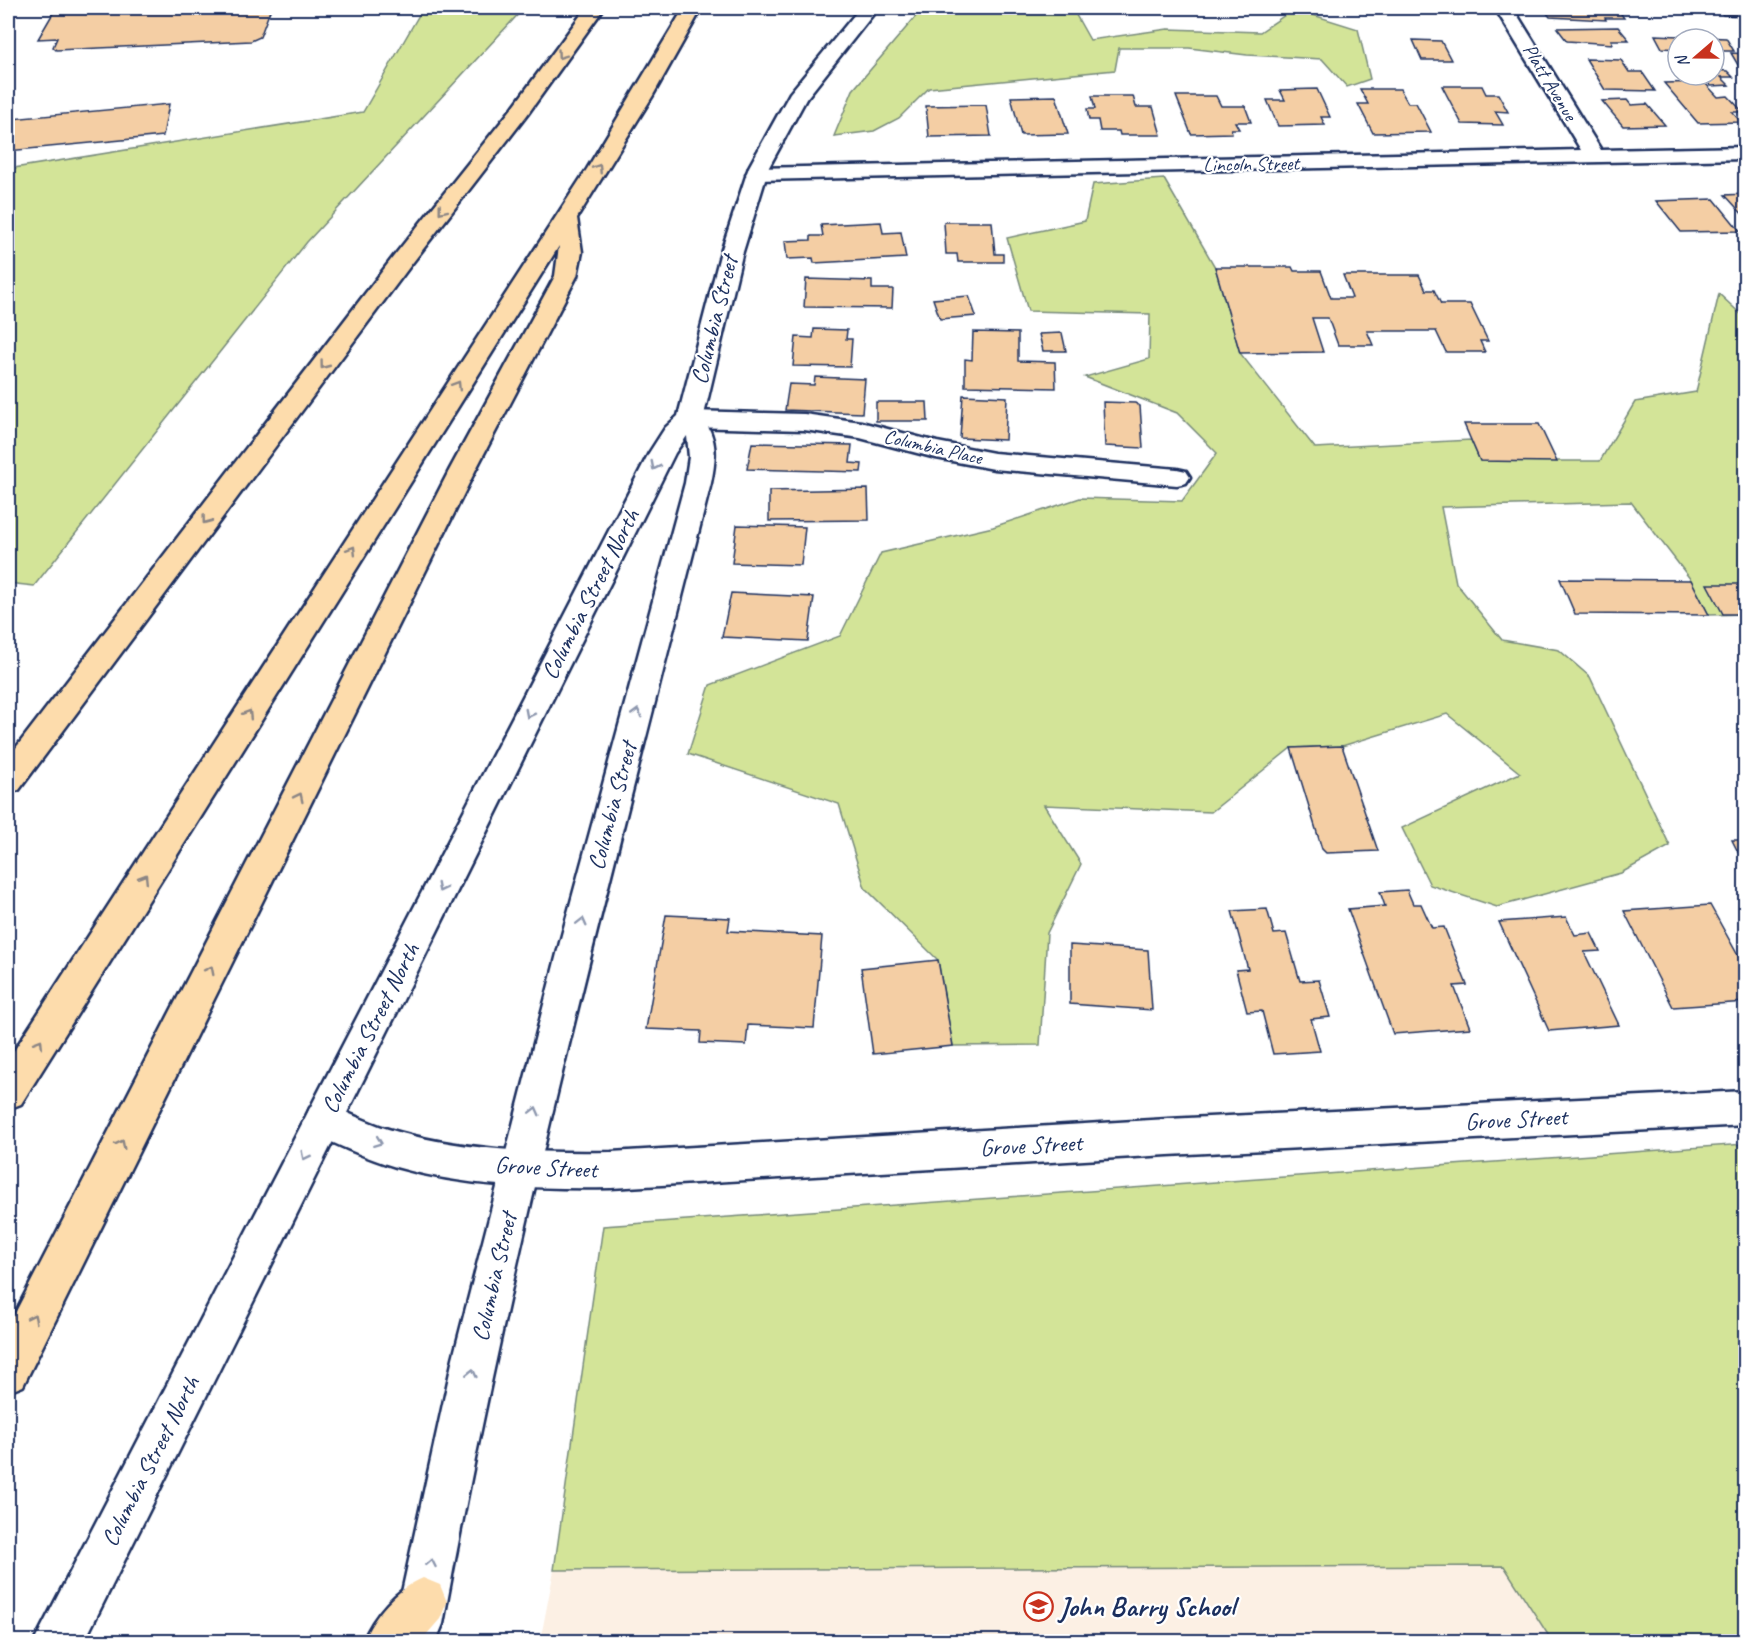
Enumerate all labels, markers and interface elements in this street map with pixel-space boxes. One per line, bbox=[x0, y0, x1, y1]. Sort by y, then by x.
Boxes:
north arrow bbox=[1666, 27, 1726, 87]
street label: Platt Avenue bbox=[1517, 39, 1584, 126]
one-way arrow bbox=[557, 49, 568, 60]
text: N bbox=[1671, 51, 1694, 70]
street label: Lincoln Street bbox=[1203, 151, 1302, 177]
one-way arrow bbox=[590, 164, 601, 175]
one-way arrow bbox=[439, 203, 450, 214]
street label: Columbia Street bbox=[684, 250, 745, 387]
one-way arrow bbox=[320, 358, 331, 369]
one-way arrow bbox=[450, 381, 461, 392]
street label: Columbia Place bbox=[881, 424, 986, 471]
one-way arrow bbox=[651, 459, 662, 470]
street label: Columbia Street North bbox=[534, 503, 646, 684]
one-way arrow bbox=[202, 513, 213, 524]
one-way arrow bbox=[345, 546, 357, 556]
one-way arrow bbox=[525, 708, 536, 719]
one-way arrow bbox=[630, 708, 642, 719]
one-way arrow bbox=[241, 709, 252, 720]
street label: Columbia Street bbox=[581, 736, 644, 873]
one-way arrow bbox=[291, 792, 303, 803]
one-way arrow bbox=[136, 874, 148, 884]
one-way arrow bbox=[437, 882, 448, 893]
one-way arrow bbox=[575, 917, 588, 927]
street label: Columbia Street North bbox=[314, 937, 426, 1118]
one-way arrow bbox=[202, 966, 214, 977]
one-way arrow bbox=[32, 1039, 43, 1050]
street label: Grove Street bbox=[1464, 1101, 1570, 1137]
one-way arrow bbox=[527, 1107, 540, 1117]
street label: Grove Street bbox=[979, 1127, 1085, 1163]
one-way arrow bbox=[372, 1135, 382, 1148]
one-way arrow bbox=[113, 1139, 125, 1150]
street label: Grove Street bbox=[494, 1149, 600, 1185]
one-way arrow bbox=[301, 1150, 312, 1160]
street label: Columbia Street bbox=[465, 1207, 524, 1344]
one-way arrow bbox=[26, 1314, 38, 1325]
one-way arrow bbox=[464, 1368, 477, 1378]
street label: Columbia Street North bbox=[94, 1370, 206, 1551]
one-way arrow bbox=[424, 1559, 437, 1569]
place label: John Barry School bbox=[1057, 1589, 1240, 1625]
school or university icon: John Barry School bbox=[1022, 1590, 1054, 1622]

